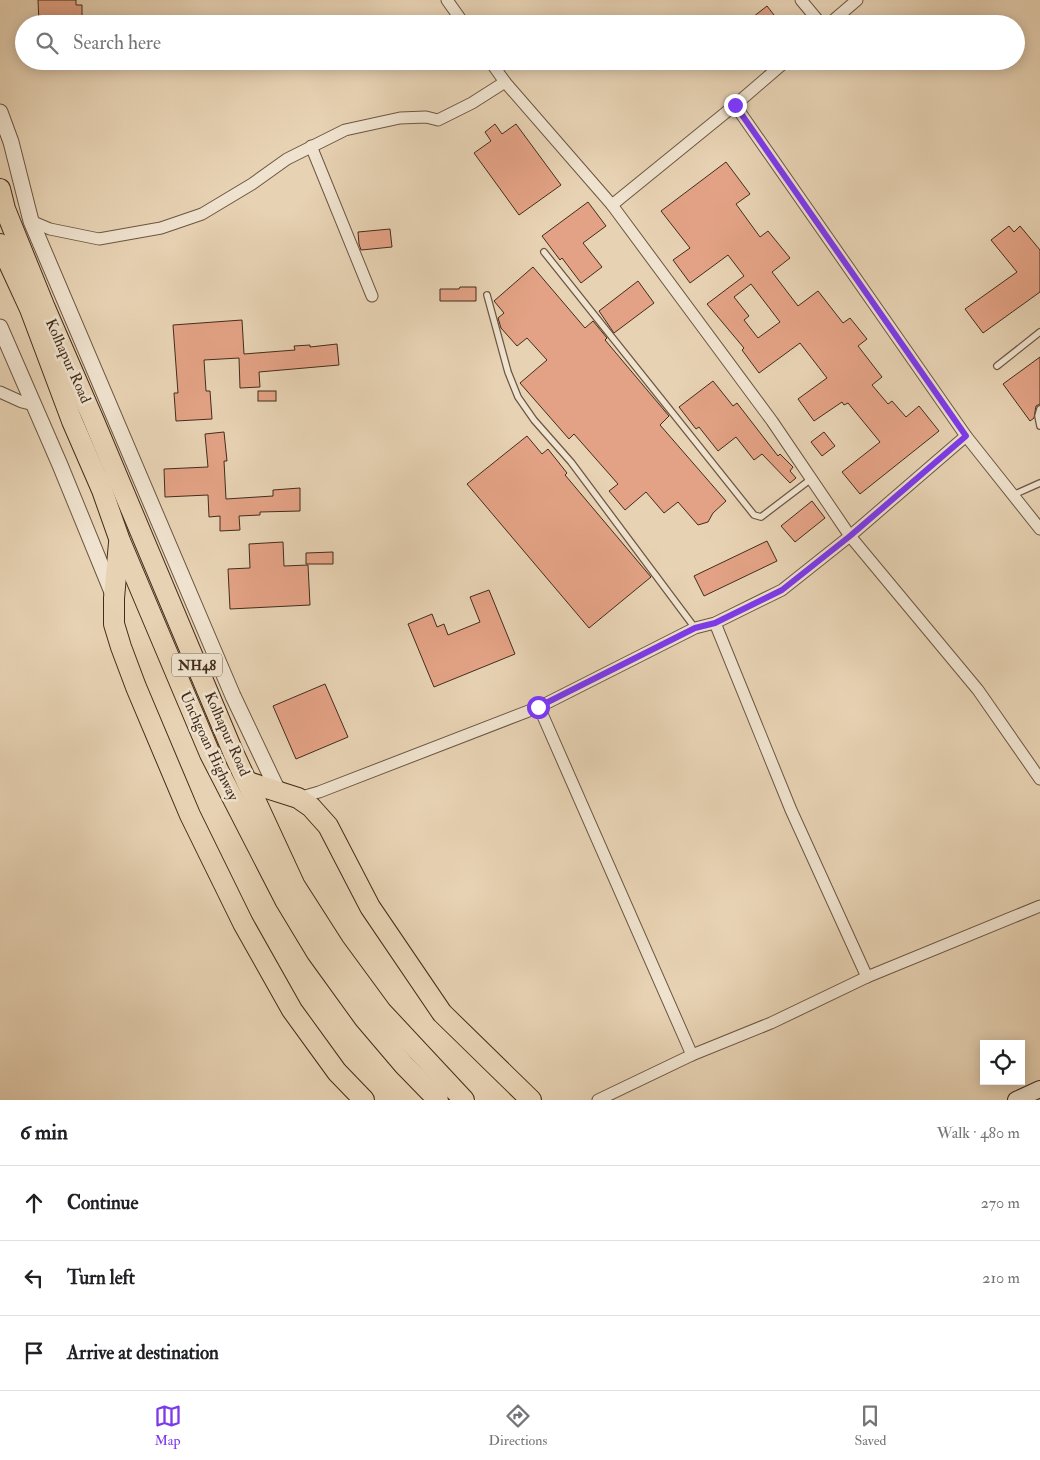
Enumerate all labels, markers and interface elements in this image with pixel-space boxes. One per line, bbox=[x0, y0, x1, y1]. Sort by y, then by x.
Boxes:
search box bbox=[15, 15, 1025, 70]
icon: search bbox=[33, 29, 61, 57]
text: Search here bbox=[73, 31, 161, 55]
route end bbox=[724, 94, 747, 117]
street label: Kolhapur Road bbox=[40, 316, 95, 407]
road number: NH48 bbox=[172, 654, 222, 676]
street label: Unchgoan Highway bbox=[175, 688, 243, 804]
street label: Kolhapur Road bbox=[199, 689, 254, 780]
route start bbox=[527, 696, 550, 719]
map controls bbox=[980, 1040, 1025, 1085]
button: locate bbox=[980, 1040, 1025, 1085]
text: 6 min bbox=[20, 1119, 68, 1146]
text: Walk · 480 m bbox=[937, 1123, 1020, 1143]
icon: ahead bbox=[20, 1189, 48, 1217]
text: Continue bbox=[67, 1191, 138, 1215]
text: 270 m bbox=[981, 1193, 1020, 1213]
icon: left bbox=[20, 1264, 48, 1292]
text: Turn left bbox=[67, 1266, 135, 1290]
text: 210 m bbox=[982, 1268, 1020, 1288]
icon: arrive bbox=[20, 1339, 48, 1367]
text: Arrive at destination bbox=[67, 1341, 219, 1365]
tab: Map bbox=[154, 1402, 182, 1449]
tab: Directions bbox=[489, 1402, 547, 1449]
tab: Saved bbox=[854, 1402, 886, 1449]

